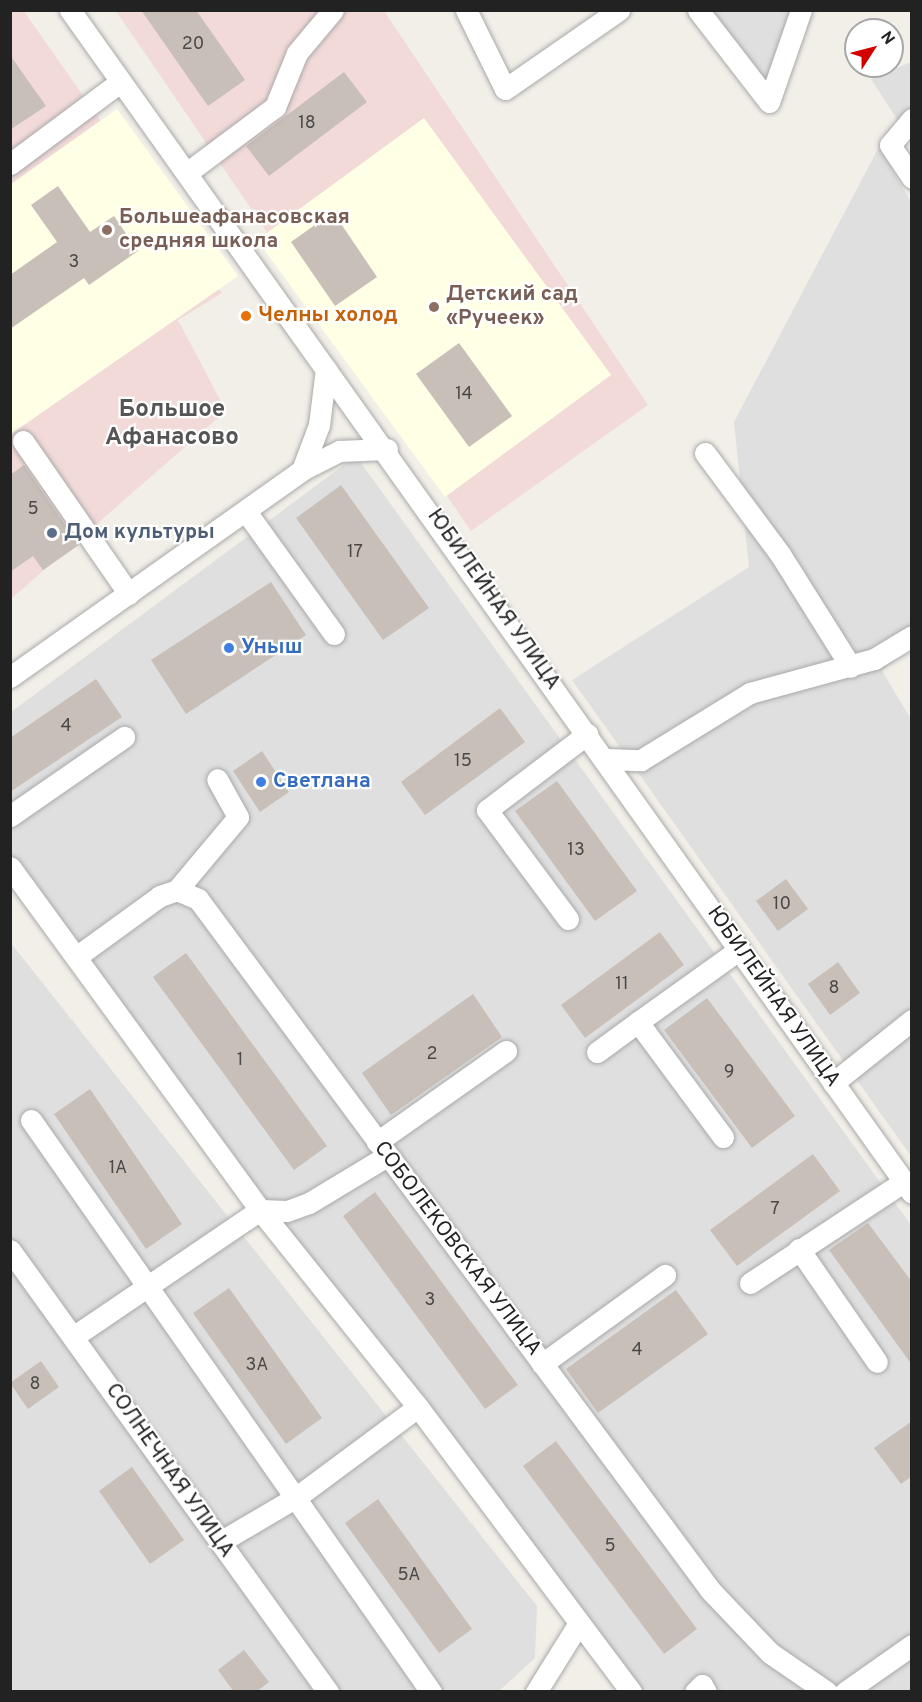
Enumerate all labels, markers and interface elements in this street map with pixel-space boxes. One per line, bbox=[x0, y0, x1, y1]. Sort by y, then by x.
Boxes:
north arrow bbox=[844, 18, 904, 78]
text: N bbox=[875, 28, 898, 49]
house number: 20 bbox=[182, 34, 204, 56]
house number: 18 bbox=[298, 113, 316, 135]
place label: Большеафанасовская средняя школа bbox=[119, 205, 350, 255]
marker: Большеафанасовская средняя школа bbox=[100, 223, 114, 237]
house number: 3 bbox=[69, 252, 79, 274]
place label: Детский сад «Ручеек» bbox=[446, 282, 578, 332]
marker: Детский сад «Ручеек» bbox=[427, 300, 441, 314]
place label: Челны холод bbox=[258, 303, 398, 329]
marker: Челны холод bbox=[239, 309, 253, 323]
house number: 14 bbox=[455, 384, 473, 406]
district label: Большое Афанасово bbox=[105, 397, 239, 453]
house number: 5 bbox=[27, 499, 39, 521]
street label: ЮБИЛЕЙНАЯ УЛИЦА bbox=[421, 505, 565, 695]
place label: Дом культуры bbox=[64, 520, 215, 546]
marker: Дом культуры bbox=[45, 526, 59, 540]
house number: 17 bbox=[347, 542, 363, 564]
place label: Уныш bbox=[241, 635, 303, 661]
marker: Уныш bbox=[222, 641, 236, 655]
house number: 4 bbox=[60, 716, 72, 738]
house number: 15 bbox=[454, 751, 472, 773]
place label: Светлана bbox=[273, 769, 371, 795]
marker: Светлана bbox=[254, 775, 268, 789]
house number: 13 bbox=[567, 840, 585, 862]
house number: 10 bbox=[773, 894, 791, 916]
street label: ЮБИЛЕЙНАЯ УЛИЦА bbox=[701, 902, 845, 1092]
house number: 11 bbox=[615, 974, 629, 996]
house number: 8 bbox=[829, 978, 839, 1000]
house number: 2 bbox=[426, 1044, 438, 1066]
house number: 1 bbox=[237, 1050, 243, 1072]
house number: 9 bbox=[724, 1062, 734, 1084]
street label: СОБОЛЕКОВСКАЯ УЛИЦА bbox=[368, 1137, 546, 1361]
house number: 1А bbox=[109, 1158, 127, 1180]
house number: 7 bbox=[770, 1199, 780, 1221]
house number: 3 bbox=[425, 1290, 435, 1312]
house number: 4 bbox=[631, 1340, 643, 1362]
house number: 3А bbox=[246, 1355, 268, 1377]
house number: 8 bbox=[30, 1374, 40, 1396]
street label: СОЛНЕЧНАЯ УЛИЦА bbox=[99, 1379, 239, 1563]
house number: 5 bbox=[604, 1536, 616, 1558]
house number: 5А bbox=[397, 1565, 421, 1587]

